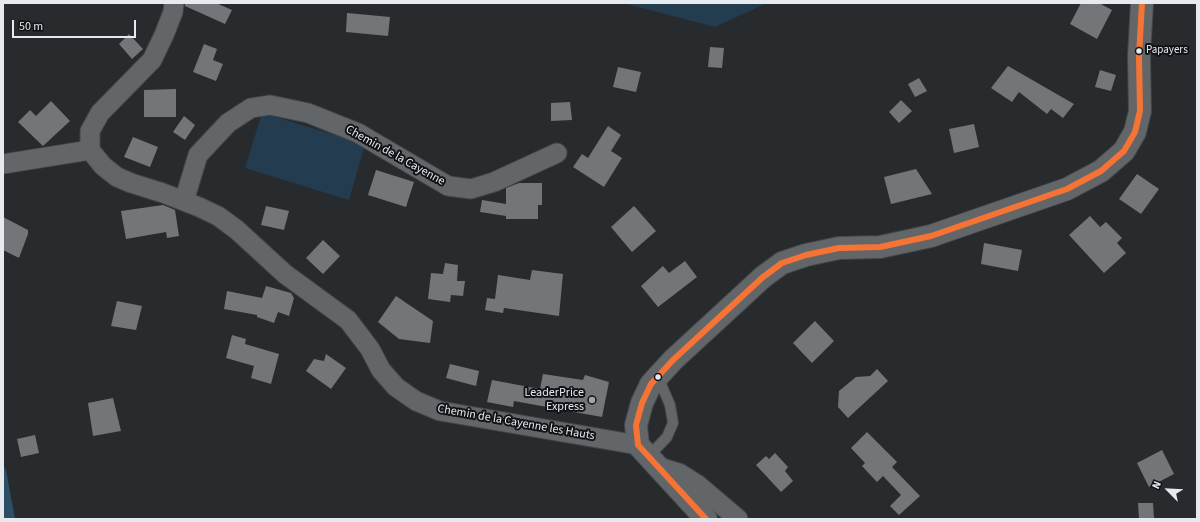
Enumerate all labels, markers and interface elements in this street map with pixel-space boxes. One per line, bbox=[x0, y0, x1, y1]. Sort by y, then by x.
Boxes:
scale bar bbox=[14, 12, 138, 38]
text: 50 m bbox=[19, 18, 43, 35]
place label: Papayers bbox=[1146, 44, 1188, 58]
marker: Papayers bbox=[1134, 46, 1144, 56]
street label: Chemin de la Cayenne bbox=[343, 123, 447, 189]
unlabelled marker bbox=[653, 372, 663, 382]
place label: LeaderPrice Express bbox=[525, 386, 584, 414]
marker: LeaderPrice Express bbox=[587, 395, 597, 405]
street label: Chemin de la Cayenne les Hauts bbox=[436, 402, 596, 444]
north arrow bbox=[1148, 470, 1188, 510]
text: N bbox=[1148, 479, 1165, 491]

